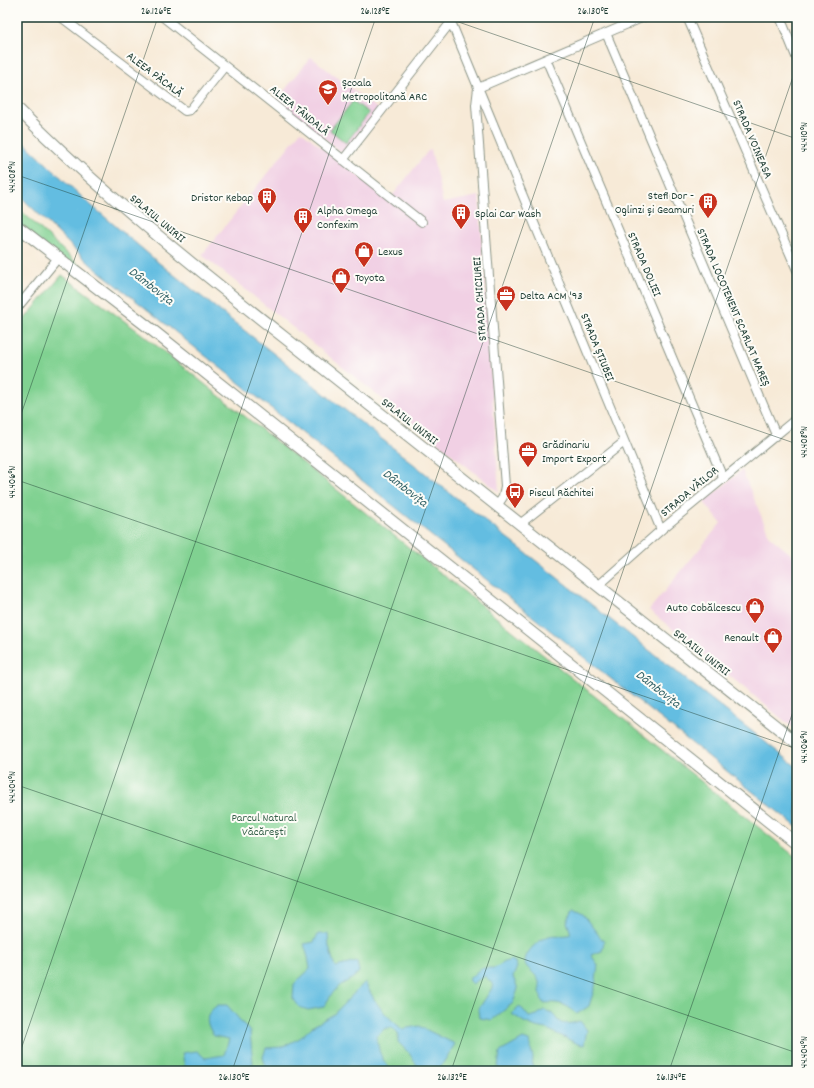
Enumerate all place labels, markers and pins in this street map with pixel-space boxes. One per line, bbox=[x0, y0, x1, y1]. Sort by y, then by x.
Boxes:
place label: Școala Metropolitană ARC bbox=[342, 75, 427, 106]
school or university icon: Școala Metropolitană ARC bbox=[317, 78, 339, 106]
building icon: Dristor Kebap bbox=[256, 186, 278, 214]
place label: Stefi Dor - Oglinzi și Geamuri bbox=[615, 188, 694, 219]
place label: Dristor Kebap bbox=[191, 190, 253, 207]
building icon: Stefi Dor - Oglinzi și Geamuri bbox=[697, 191, 719, 219]
building icon: Splai Car Wash bbox=[450, 202, 472, 230]
place label: Alpha Omega Confexim bbox=[317, 203, 377, 234]
building icon: Alpha Omega Confexim bbox=[292, 206, 314, 234]
place label: Splai Car Wash bbox=[475, 206, 541, 223]
shop icon: Lexus bbox=[353, 240, 375, 268]
place label: Lexus bbox=[378, 244, 403, 261]
shop icon: Toyota bbox=[330, 266, 352, 294]
place label: Toyota bbox=[355, 270, 385, 287]
office icon: Delta ACM '93 bbox=[495, 284, 517, 312]
place label: Delta ACM '93 bbox=[520, 288, 583, 305]
place label: Grădinariu Import Export bbox=[542, 437, 607, 468]
office icon: Grădinariu Import Export bbox=[517, 440, 539, 468]
bus stop icon: Piscul Răchitei bbox=[504, 481, 526, 509]
place label: Piscul Răchitei bbox=[529, 485, 594, 502]
shop icon: Auto Cobălcescu bbox=[744, 596, 766, 624]
place label: Auto Cobălcescu bbox=[666, 600, 741, 617]
shop icon: Renault bbox=[762, 626, 784, 654]
place label: Renault bbox=[724, 630, 760, 647]

